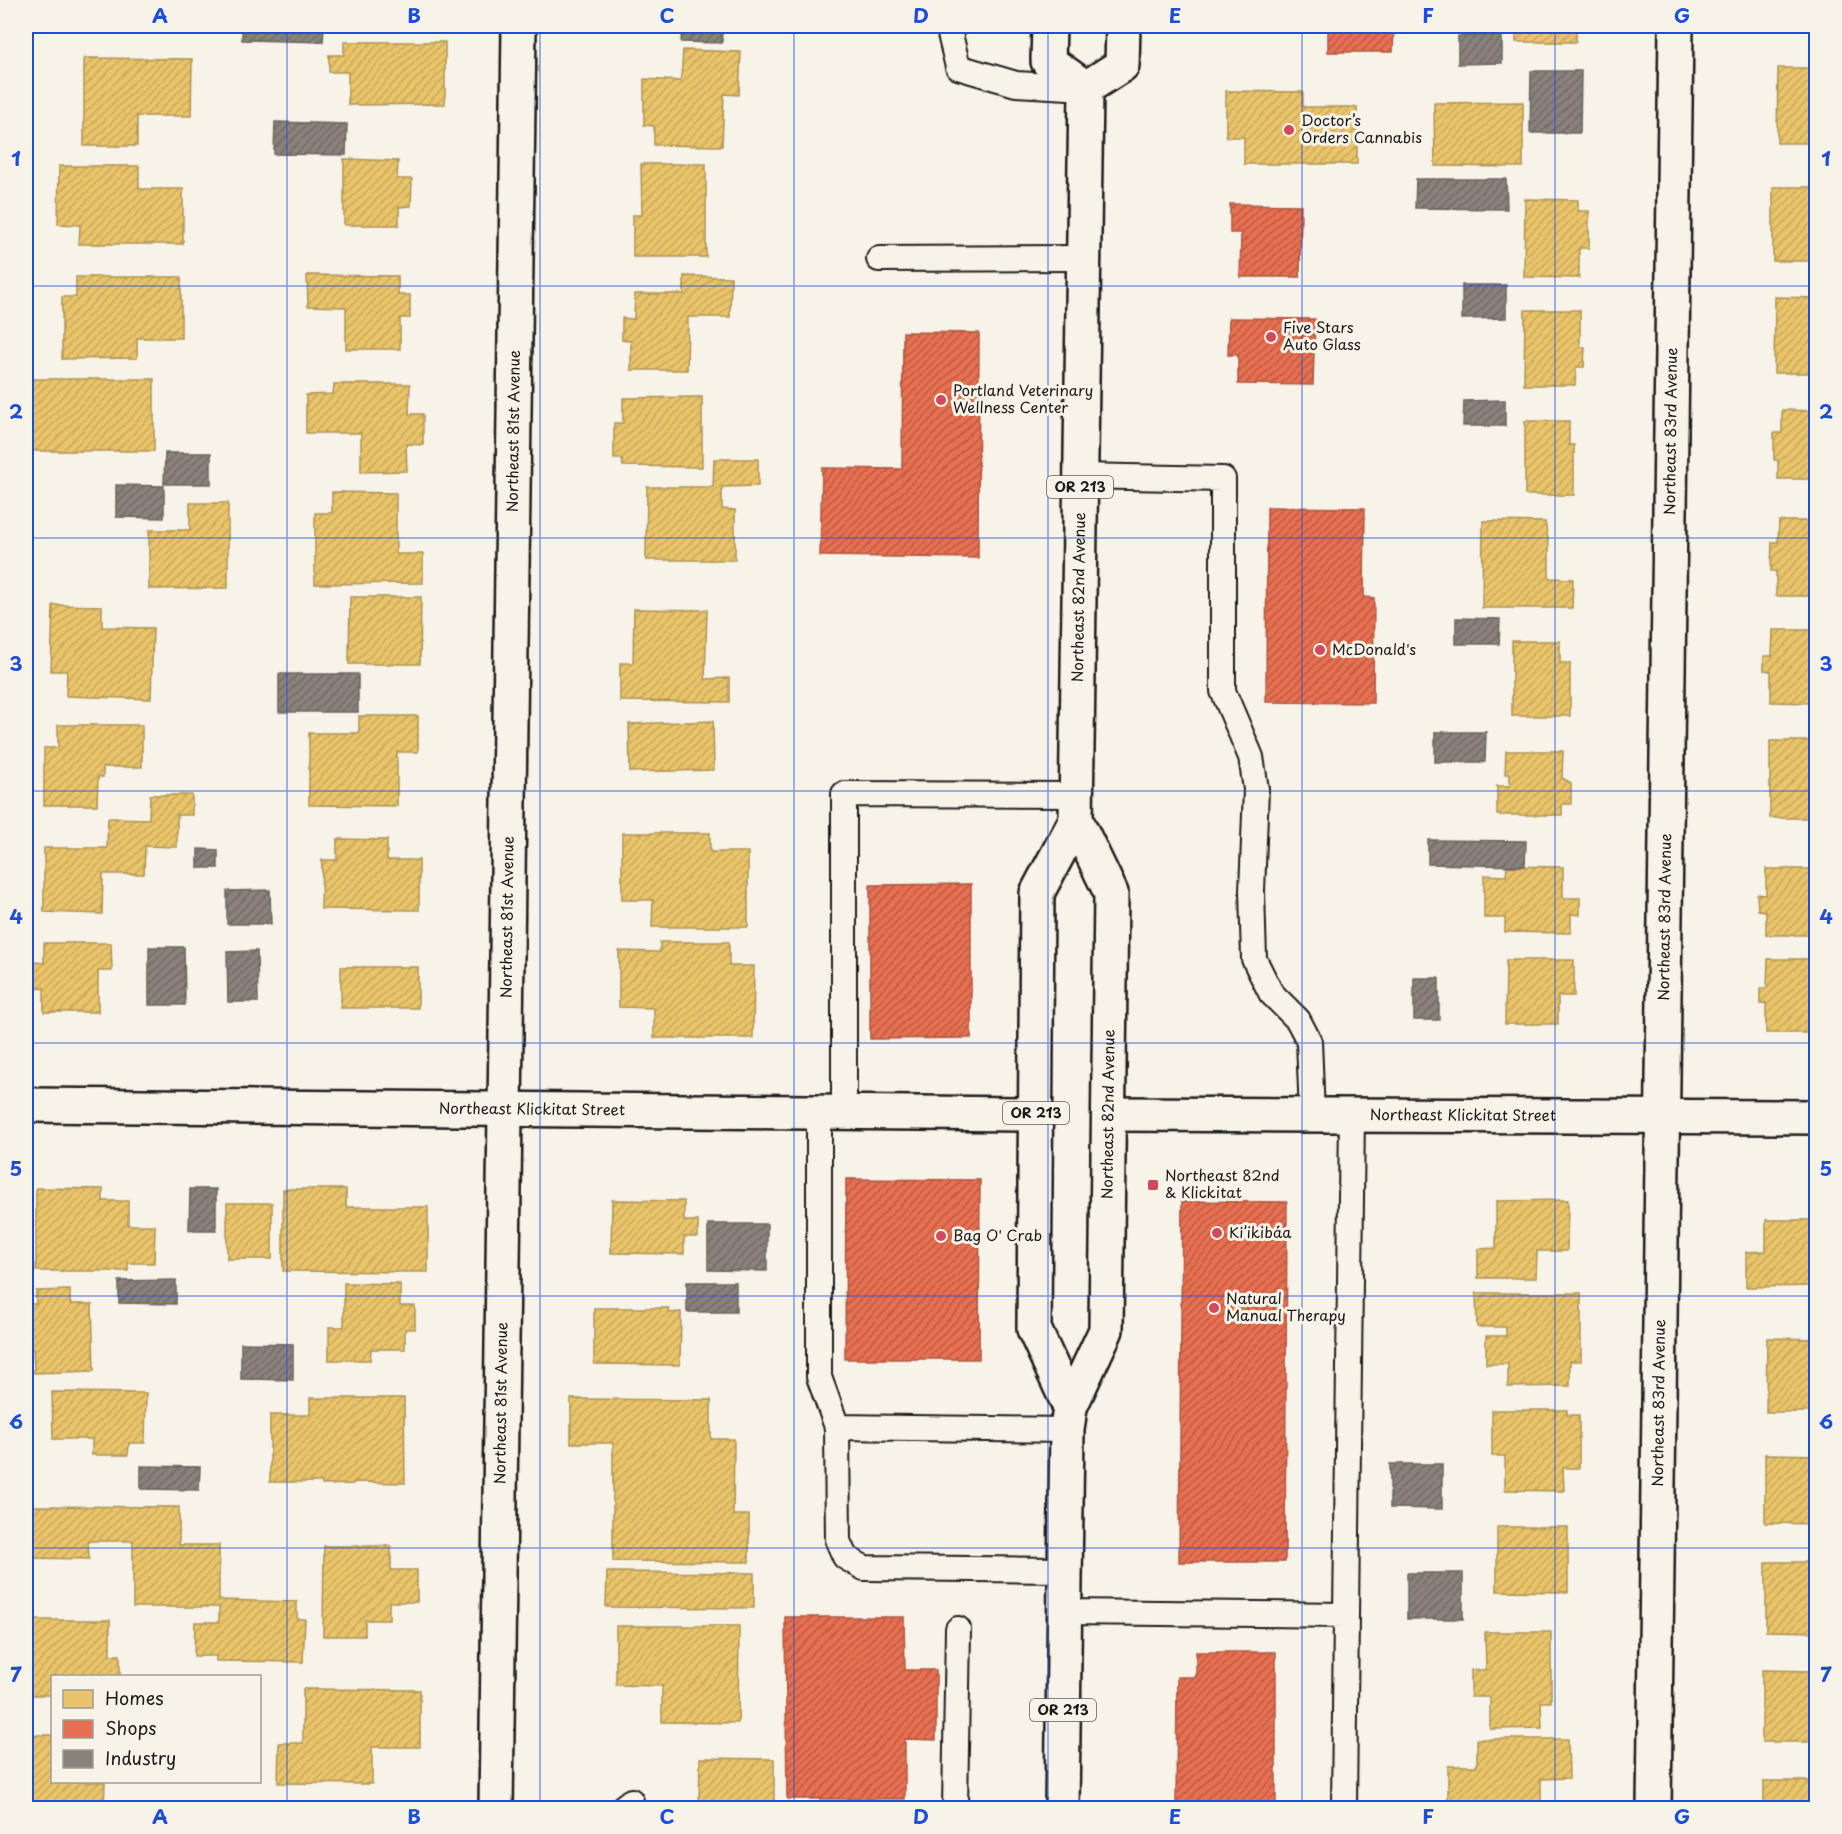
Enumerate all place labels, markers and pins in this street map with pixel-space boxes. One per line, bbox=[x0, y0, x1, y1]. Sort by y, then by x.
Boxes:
place label: Doctor’s Orders Cannabis bbox=[1301, 108, 1422, 148]
marker: Doctor’s Orders Cannabis bbox=[1282, 123, 1296, 137]
place label: Five Stars Auto Glass bbox=[1283, 315, 1361, 355]
marker: Five Stars Auto Glass bbox=[1264, 330, 1278, 344]
place label: Portland Veterinary Wellness Center bbox=[953, 378, 1093, 418]
marker: Portland Veterinary Wellness Center bbox=[934, 393, 948, 407]
place label: McDonald's bbox=[1332, 637, 1416, 660]
marker: McDonald's bbox=[1313, 643, 1327, 657]
place label: Northeast 82nd & Klickitat bbox=[1165, 1163, 1280, 1203]
marker: Northeast 82nd & Klickitat bbox=[1146, 1178, 1160, 1192]
place label: Ki’ikibáa bbox=[1229, 1220, 1292, 1243]
place label: Bag O' Crab bbox=[953, 1223, 1042, 1246]
marker: Ki’ikibáa bbox=[1210, 1226, 1224, 1240]
marker: Bag O' Crab bbox=[934, 1229, 948, 1243]
place label: Natural Manual Therapy bbox=[1226, 1286, 1346, 1326]
marker: Natural Manual Therapy bbox=[1207, 1301, 1221, 1315]

